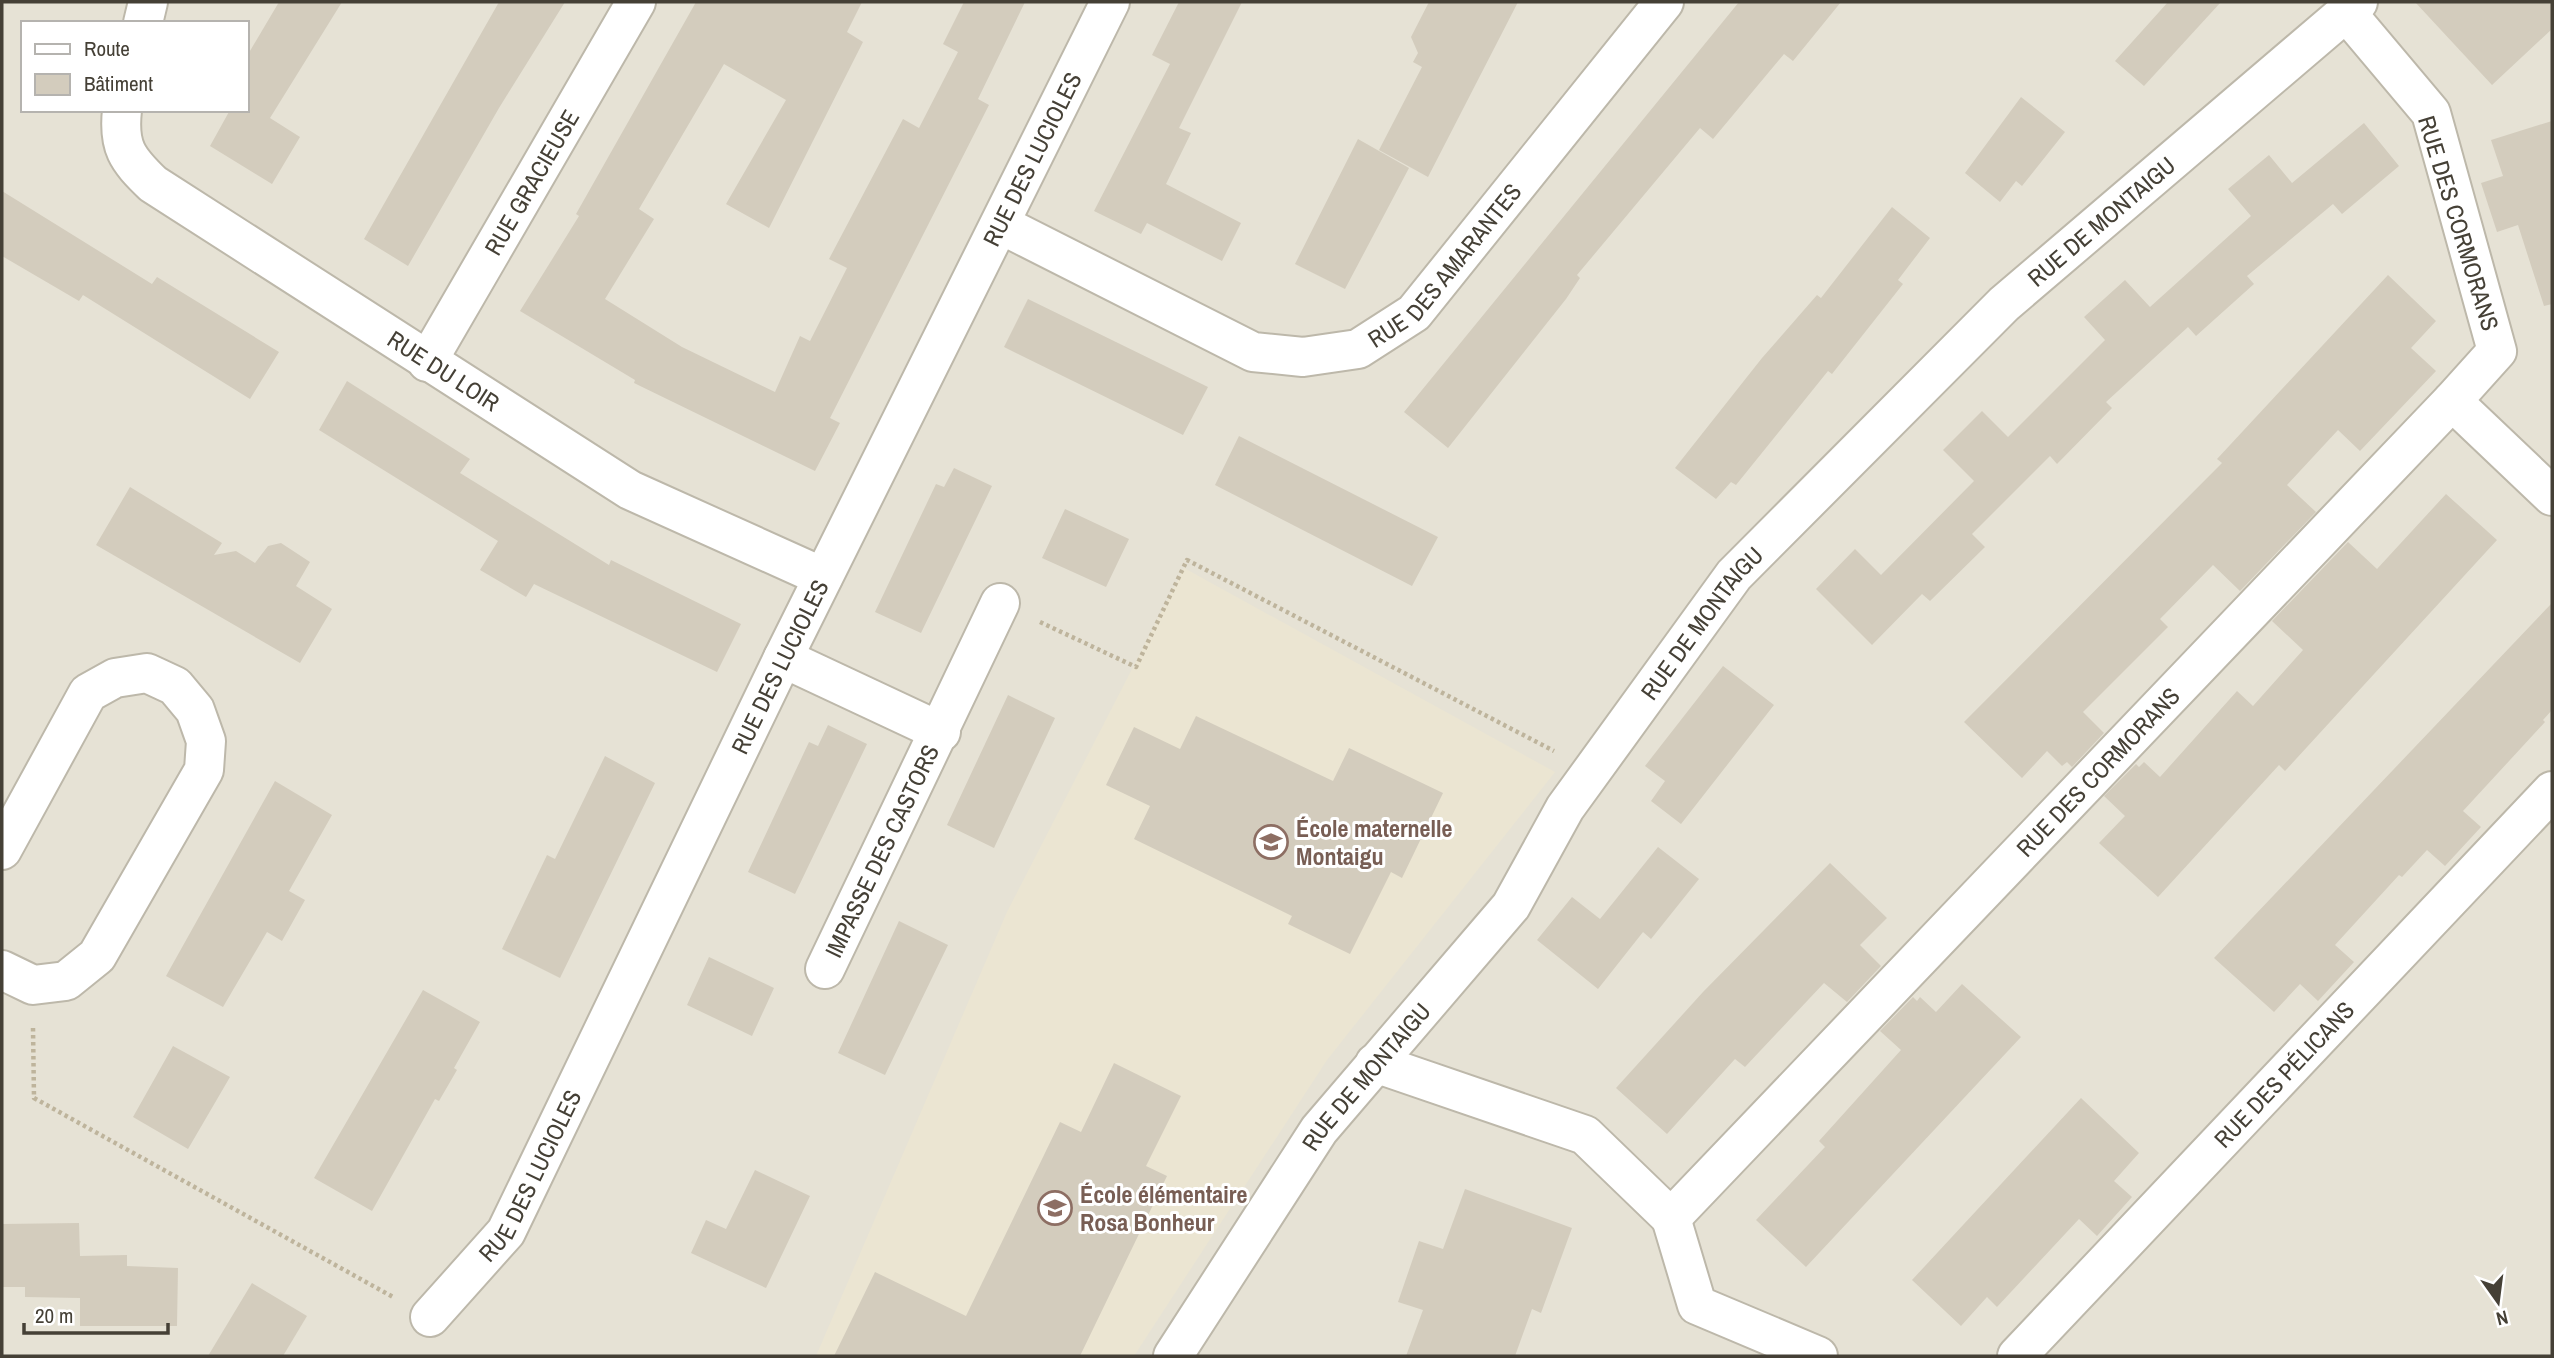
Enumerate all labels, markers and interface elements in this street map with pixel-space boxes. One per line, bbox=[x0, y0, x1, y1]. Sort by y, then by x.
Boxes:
legend bbox=[21, 21, 248, 112]
text: Route bbox=[84, 34, 130, 63]
street label: RUE DES LUCIOLES bbox=[975, 67, 1089, 251]
text: Bâtiment bbox=[84, 69, 153, 98]
street label: RUE GRACIEUSE bbox=[477, 104, 586, 261]
street label: RUE DES CORMORANS bbox=[2411, 112, 2507, 334]
street label: RUE DE MONTAIGU bbox=[2021, 149, 2182, 293]
street label: RUE DES AMARANTES bbox=[1361, 176, 1528, 355]
street label: RUE DU LOIR bbox=[382, 323, 506, 418]
street label: RUE DE MONTAIGU bbox=[1633, 539, 1770, 706]
street label: RUE DES LUCIOLES bbox=[723, 574, 836, 759]
street label: RUE DES CORMORANS bbox=[2009, 680, 2186, 863]
street label: IMPASSE DES CASTORS bbox=[817, 739, 946, 963]
place label: École maternelle Montaigu bbox=[1296, 812, 1452, 872]
school or university icon: École maternelle Montaigu bbox=[1252, 823, 1290, 861]
street label: RUE DES PÉLICANS bbox=[2207, 994, 2361, 1154]
street label: RUE DE MONTAIGU bbox=[1294, 996, 1437, 1157]
street label: RUE DES LUCIOLES bbox=[471, 1084, 588, 1268]
place label: École élémentaire Rosa Bonheur bbox=[1080, 1178, 1247, 1238]
school or university icon: École élémentaire Rosa Bonheur bbox=[1036, 1189, 1074, 1227]
north arrow bbox=[2463, 1267, 2533, 1337]
scale bar bbox=[24, 1292, 168, 1336]
text: 20 m bbox=[35, 1301, 73, 1330]
text: N bbox=[2494, 1305, 2511, 1332]

